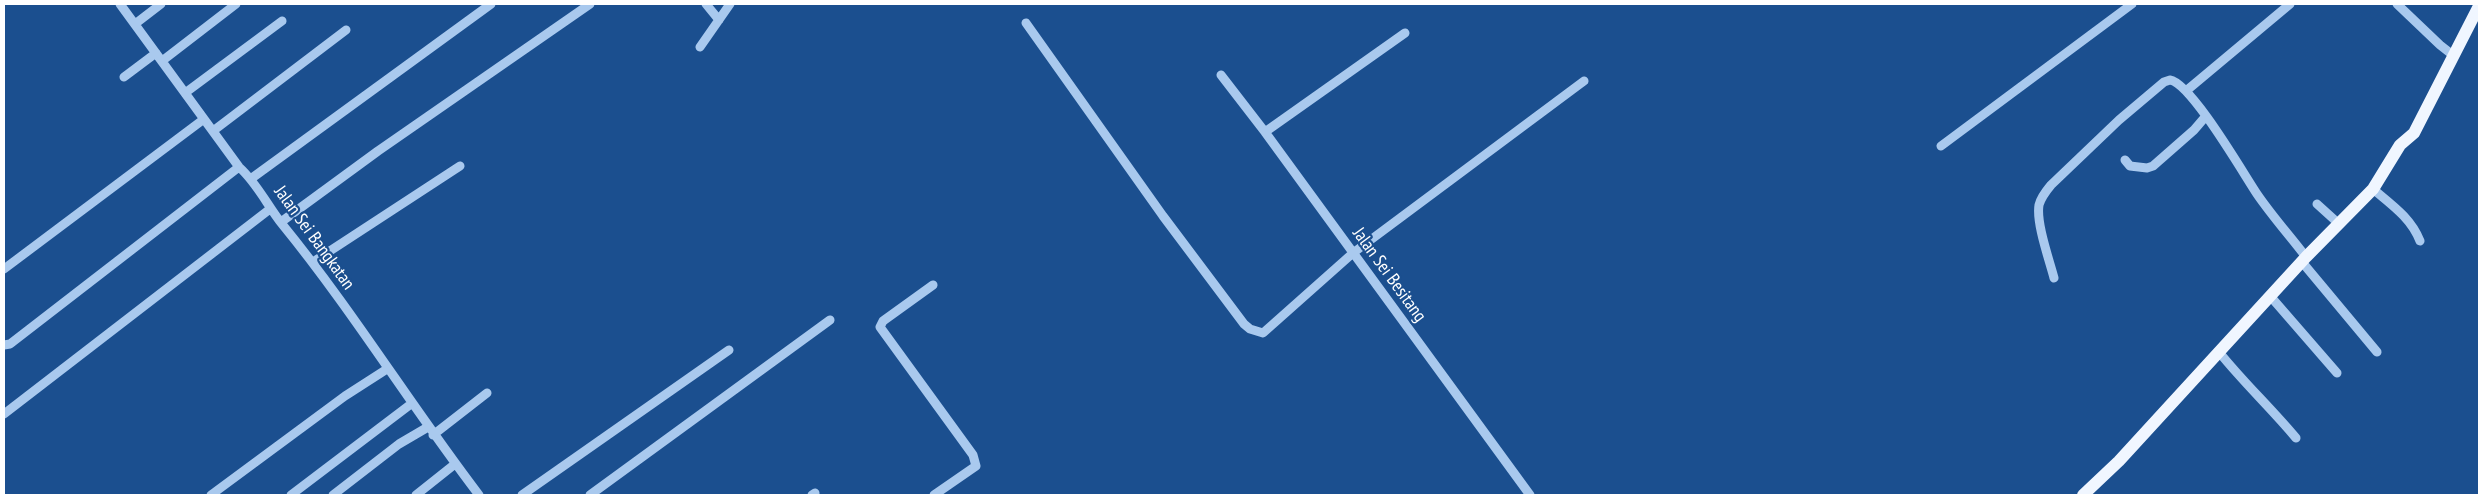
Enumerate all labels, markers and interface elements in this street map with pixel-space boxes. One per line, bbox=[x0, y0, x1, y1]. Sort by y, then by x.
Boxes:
street label: Jalan Sei Bangkatan bbox=[269, 182, 359, 294]
street label: Jalan Sei Besitang bbox=[1348, 224, 1430, 326]

